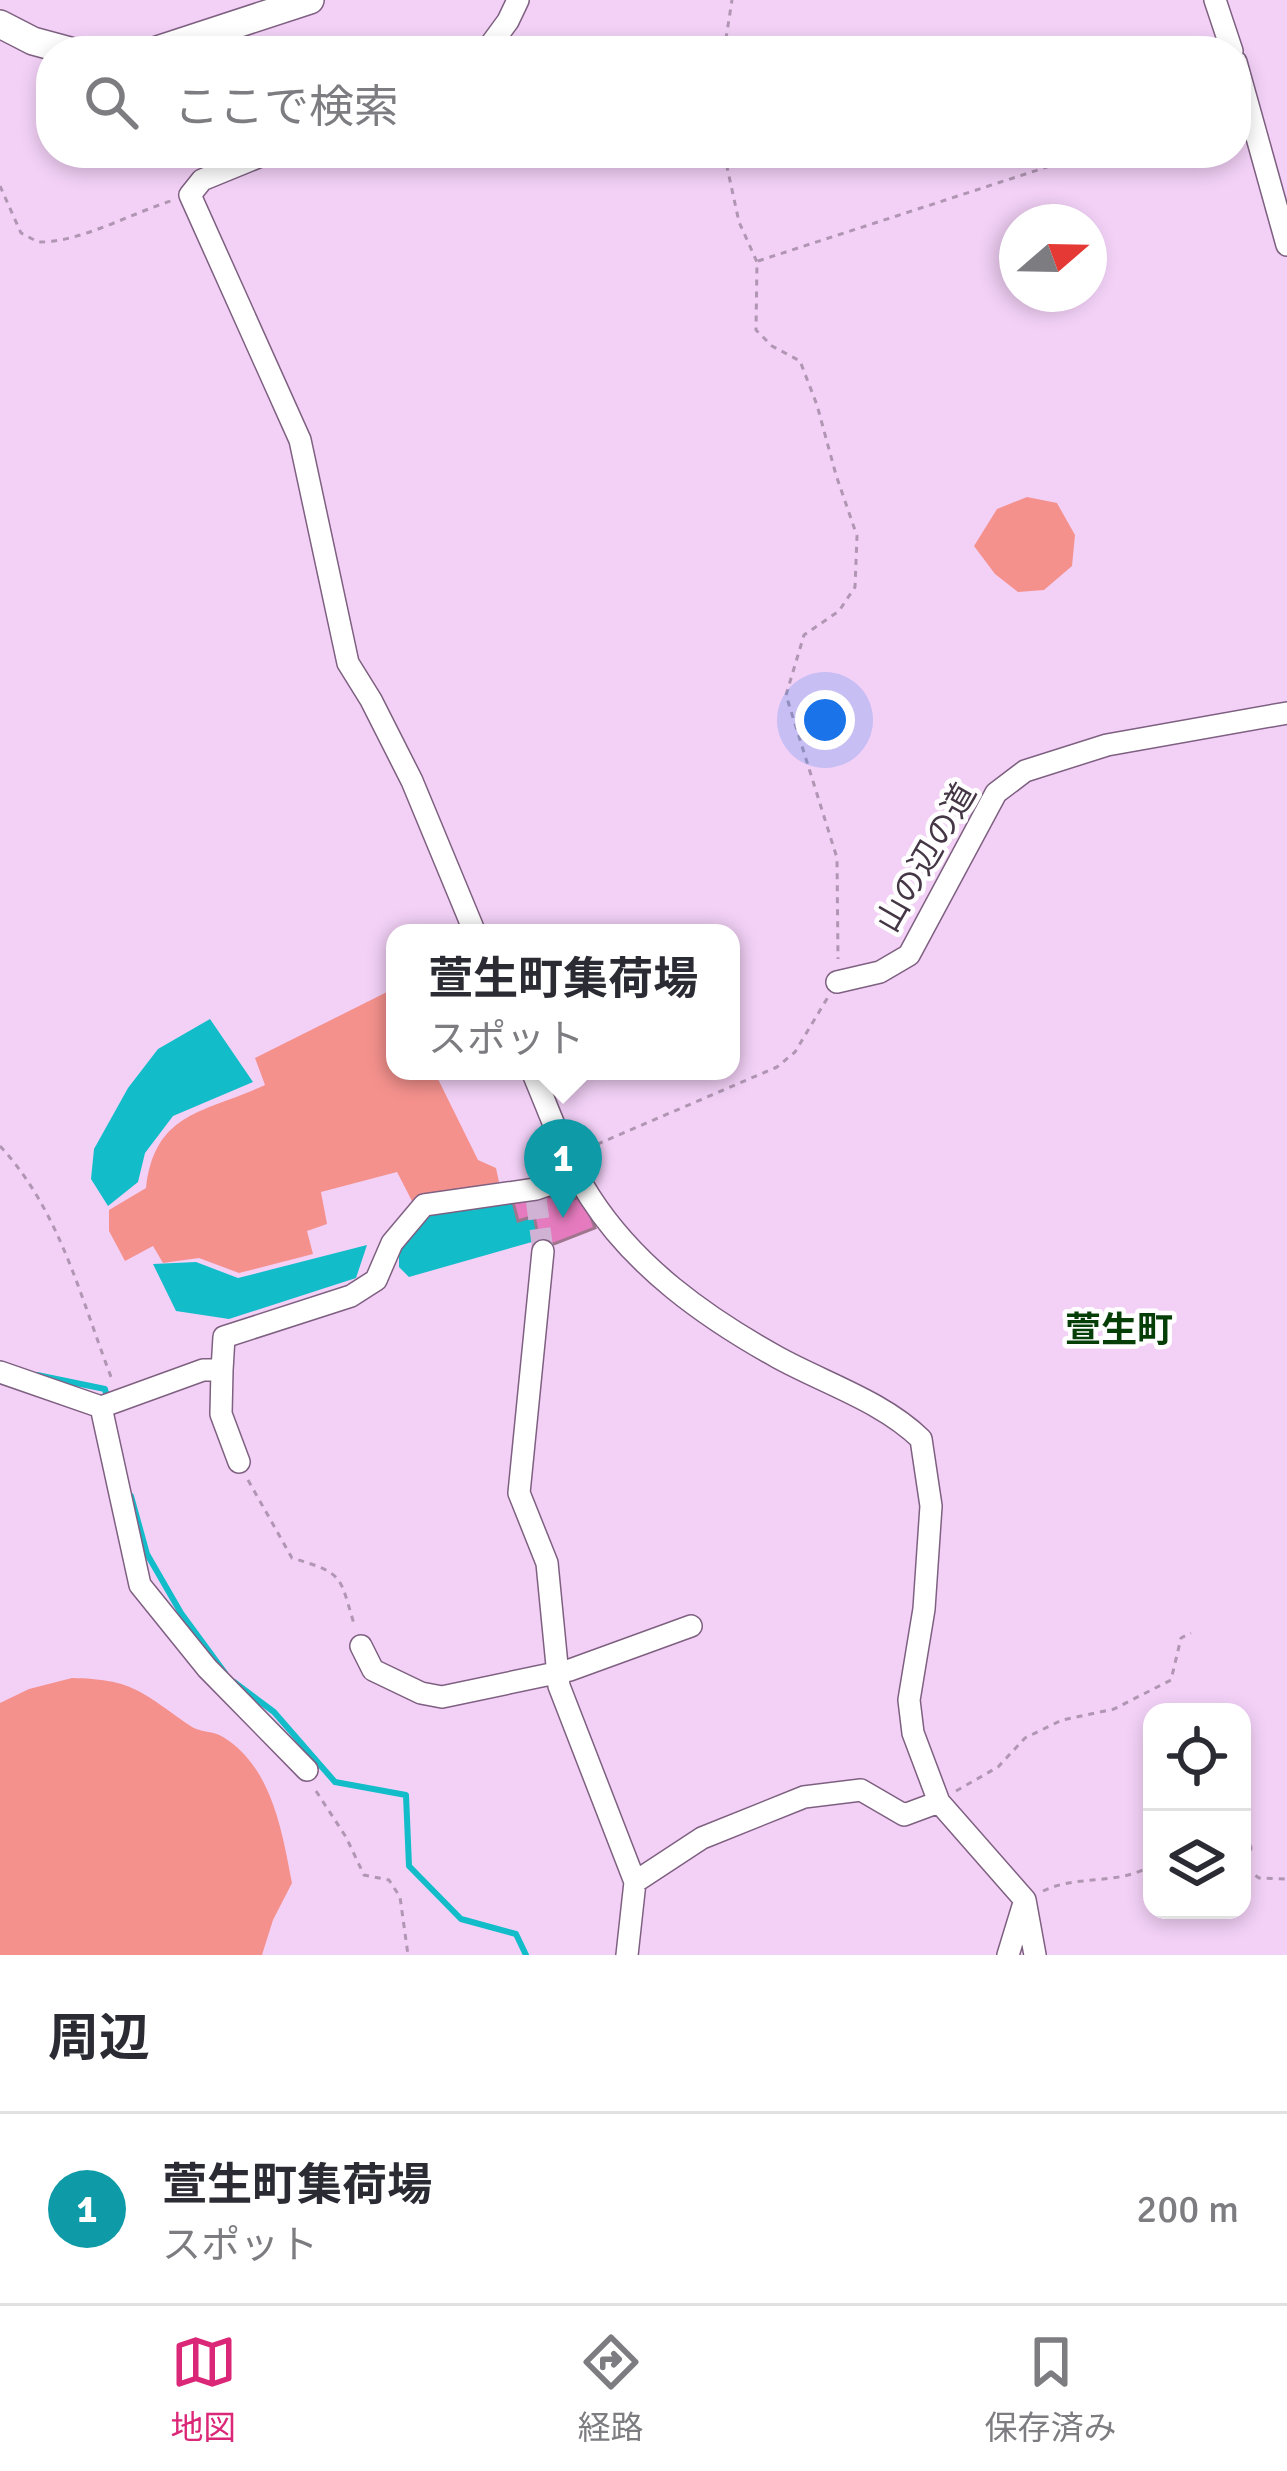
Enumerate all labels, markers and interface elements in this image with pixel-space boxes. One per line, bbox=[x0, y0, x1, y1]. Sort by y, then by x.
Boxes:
search box bbox=[36, 36, 1251, 168]
icon: search bbox=[78, 69, 144, 135]
text: ここで検索 bbox=[174, 80, 399, 135]
north arrow bbox=[999, 204, 1107, 312]
your location bbox=[795, 690, 855, 750]
street label: 山の辺の道 bbox=[867, 776, 985, 939]
popup bbox=[386, 924, 740, 1080]
text: 萱生町集荷場 bbox=[428, 952, 698, 1007]
text: スポット bbox=[428, 1015, 584, 1063]
pin: 1 bbox=[524, 1119, 602, 1218]
district label: 萱生町 bbox=[1065, 1308, 1173, 1353]
map controls bbox=[1143, 1703, 1251, 1919]
button: locate bbox=[1143, 1703, 1251, 1811]
button: layers bbox=[1143, 1811, 1251, 1919]
text: 周辺 bbox=[48, 2007, 150, 2070]
text: 萱生町集荷場 bbox=[162, 2158, 432, 2213]
text: 1 bbox=[76, 2185, 98, 2233]
text: 200 m bbox=[1136, 2185, 1239, 2233]
text: スポット bbox=[162, 2221, 318, 2269]
tab: 地図 bbox=[171, 2329, 237, 2449]
tab: 経路 bbox=[578, 2329, 644, 2449]
tab: 保存済み bbox=[985, 2329, 1117, 2449]

